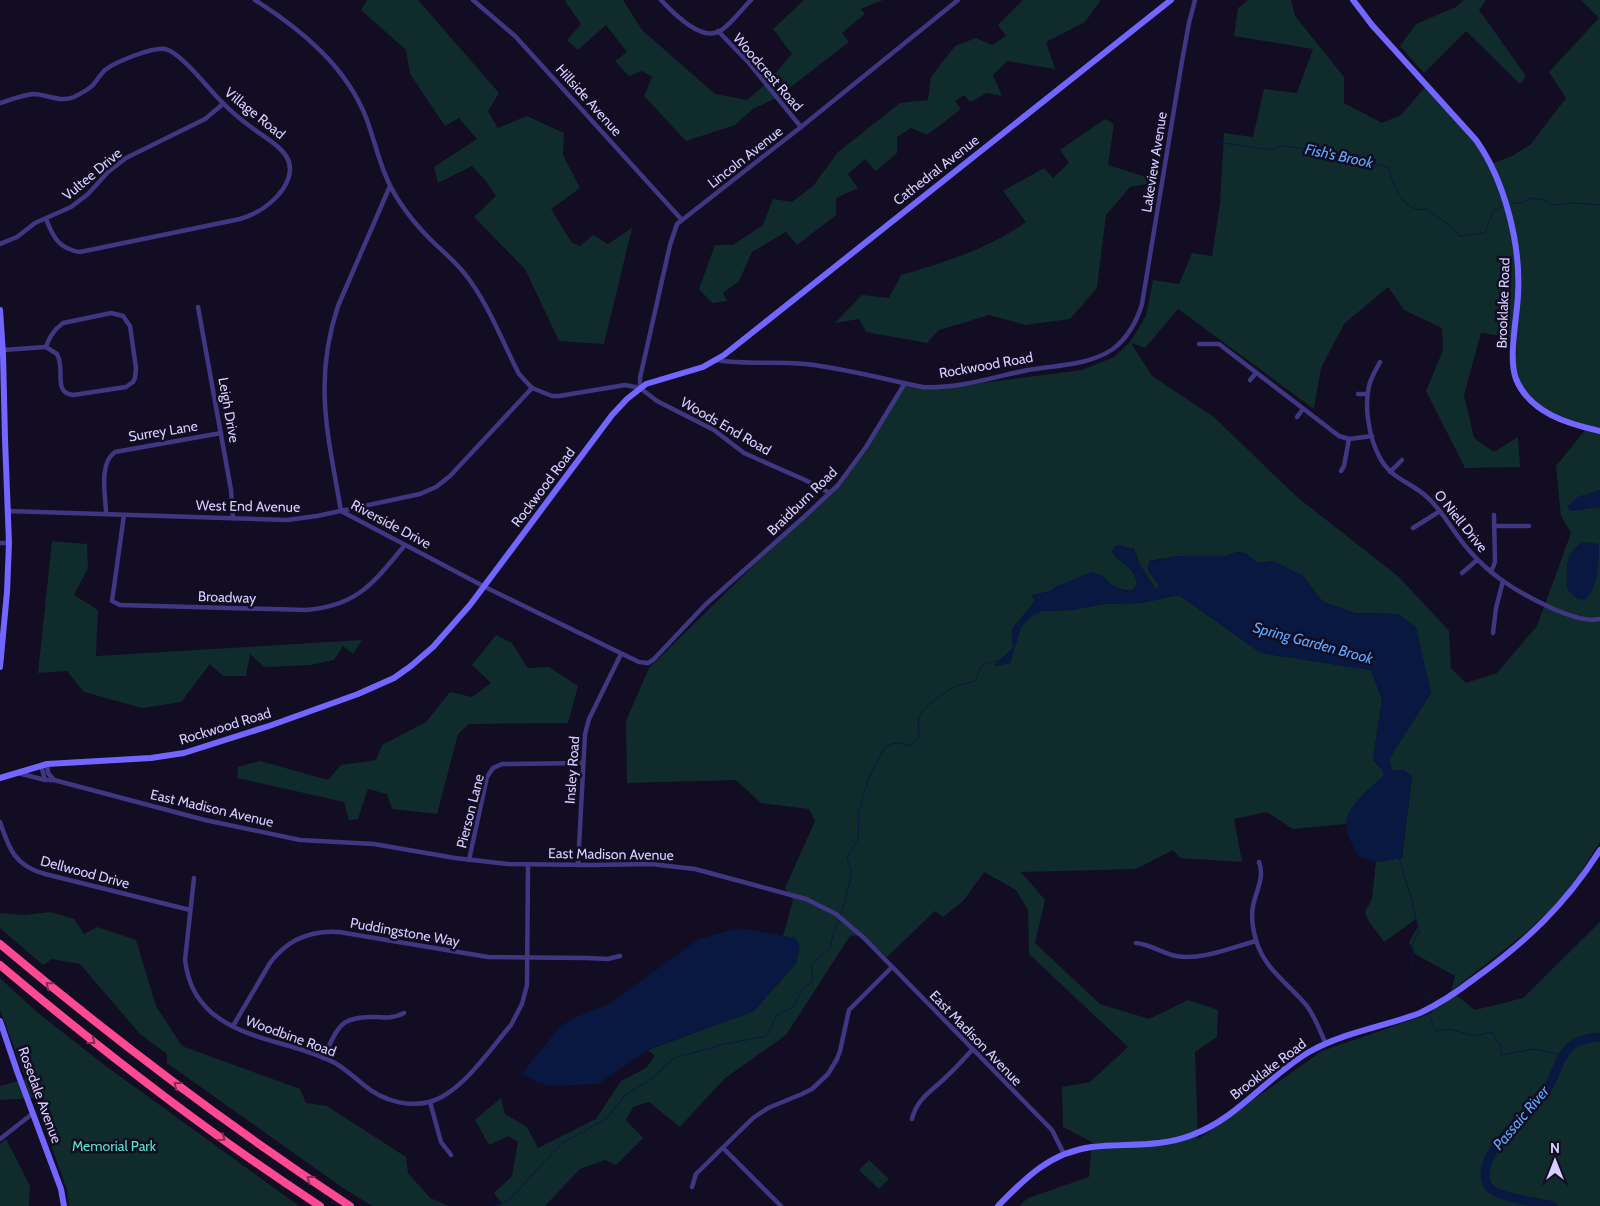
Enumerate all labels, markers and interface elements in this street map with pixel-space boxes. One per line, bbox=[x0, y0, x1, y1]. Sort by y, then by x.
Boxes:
street label: Woodcrest Road bbox=[729, 29, 807, 115]
street label: Hillside Avenue bbox=[552, 60, 626, 140]
street label: Village Road bbox=[221, 83, 289, 143]
street label: Lakeview Avenue bbox=[1137, 110, 1171, 214]
street label: Lincoln Avenue bbox=[704, 122, 786, 192]
street label: Cathedral Avenue bbox=[889, 131, 983, 209]
water label: Fish's Brook bbox=[1303, 140, 1375, 172]
street label: Vultee Drive bbox=[59, 144, 125, 204]
street label: Brooklake Road bbox=[1492, 257, 1514, 349]
street label: Rockwood Road bbox=[938, 348, 1034, 382]
street label: Leigh Drive bbox=[214, 376, 244, 444]
street label: Woods End Road bbox=[678, 393, 774, 459]
street label: Surrey Lane bbox=[127, 417, 199, 445]
street label: Rockwood Road bbox=[507, 444, 579, 530]
street label: Braidburn Road bbox=[763, 463, 841, 539]
street label: O Niell Drive bbox=[1430, 486, 1492, 556]
street label: Riverside Drive bbox=[348, 495, 434, 553]
street label: West End Avenue bbox=[196, 496, 300, 516]
street label: Broadway bbox=[198, 587, 256, 607]
water label: Spring Garden Brook bbox=[1251, 618, 1375, 668]
street label: Rockwood Road bbox=[177, 703, 273, 749]
street label: Insley Road bbox=[561, 735, 583, 805]
street label: Pierson Lane bbox=[452, 772, 488, 850]
street label: East Madison Avenue bbox=[149, 785, 275, 831]
street label: East Madison Avenue bbox=[548, 844, 674, 864]
street label: Dellwood Drive bbox=[38, 851, 132, 893]
street label: Puddingstone Way bbox=[349, 913, 461, 951]
one-way arrow bbox=[46, 983, 55, 991]
street label: East Madison Avenue bbox=[926, 987, 1026, 1089]
street label: Woodbine Road bbox=[243, 1011, 339, 1061]
street label: Brooklake Road bbox=[1226, 1034, 1310, 1104]
one-way arrow bbox=[86, 1035, 95, 1043]
street label: Rosedale Avenue bbox=[14, 1044, 66, 1146]
water label: Passaic River bbox=[1489, 1081, 1554, 1154]
one-way arrow bbox=[173, 1082, 183, 1091]
one-way arrow bbox=[216, 1132, 226, 1141]
north arrow bbox=[1530, 1136, 1580, 1186]
park label: Memorial Park bbox=[72, 1137, 157, 1155]
text: N bbox=[1550, 1139, 1560, 1157]
one-way arrow bbox=[306, 1176, 315, 1185]

